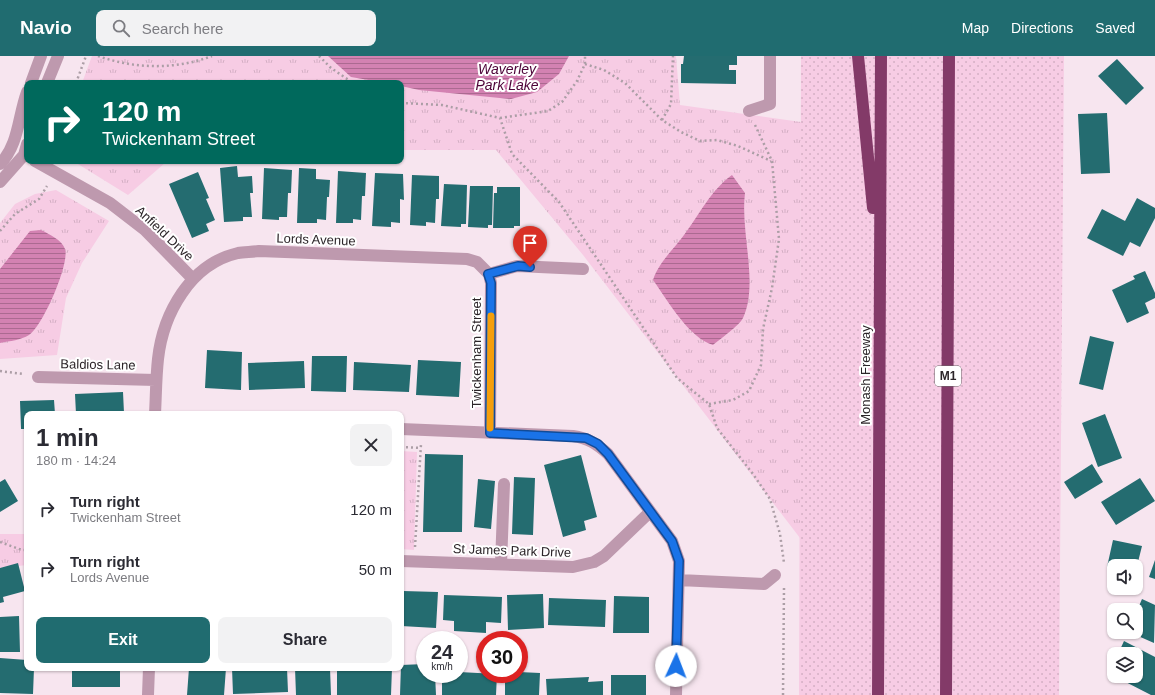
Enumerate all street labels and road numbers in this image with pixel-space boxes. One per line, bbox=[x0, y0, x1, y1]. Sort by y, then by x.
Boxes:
street label: Anfield Drive bbox=[133, 203, 197, 264]
street label: Lords Avenue bbox=[276, 231, 356, 248]
street label: Twickenham Street bbox=[469, 297, 484, 408]
street label: Monash Freeway bbox=[858, 325, 873, 425]
street label: Baldios Lane bbox=[60, 356, 136, 373]
road number: M1 bbox=[935, 366, 961, 386]
street label: St James Park Drive bbox=[453, 541, 571, 560]

